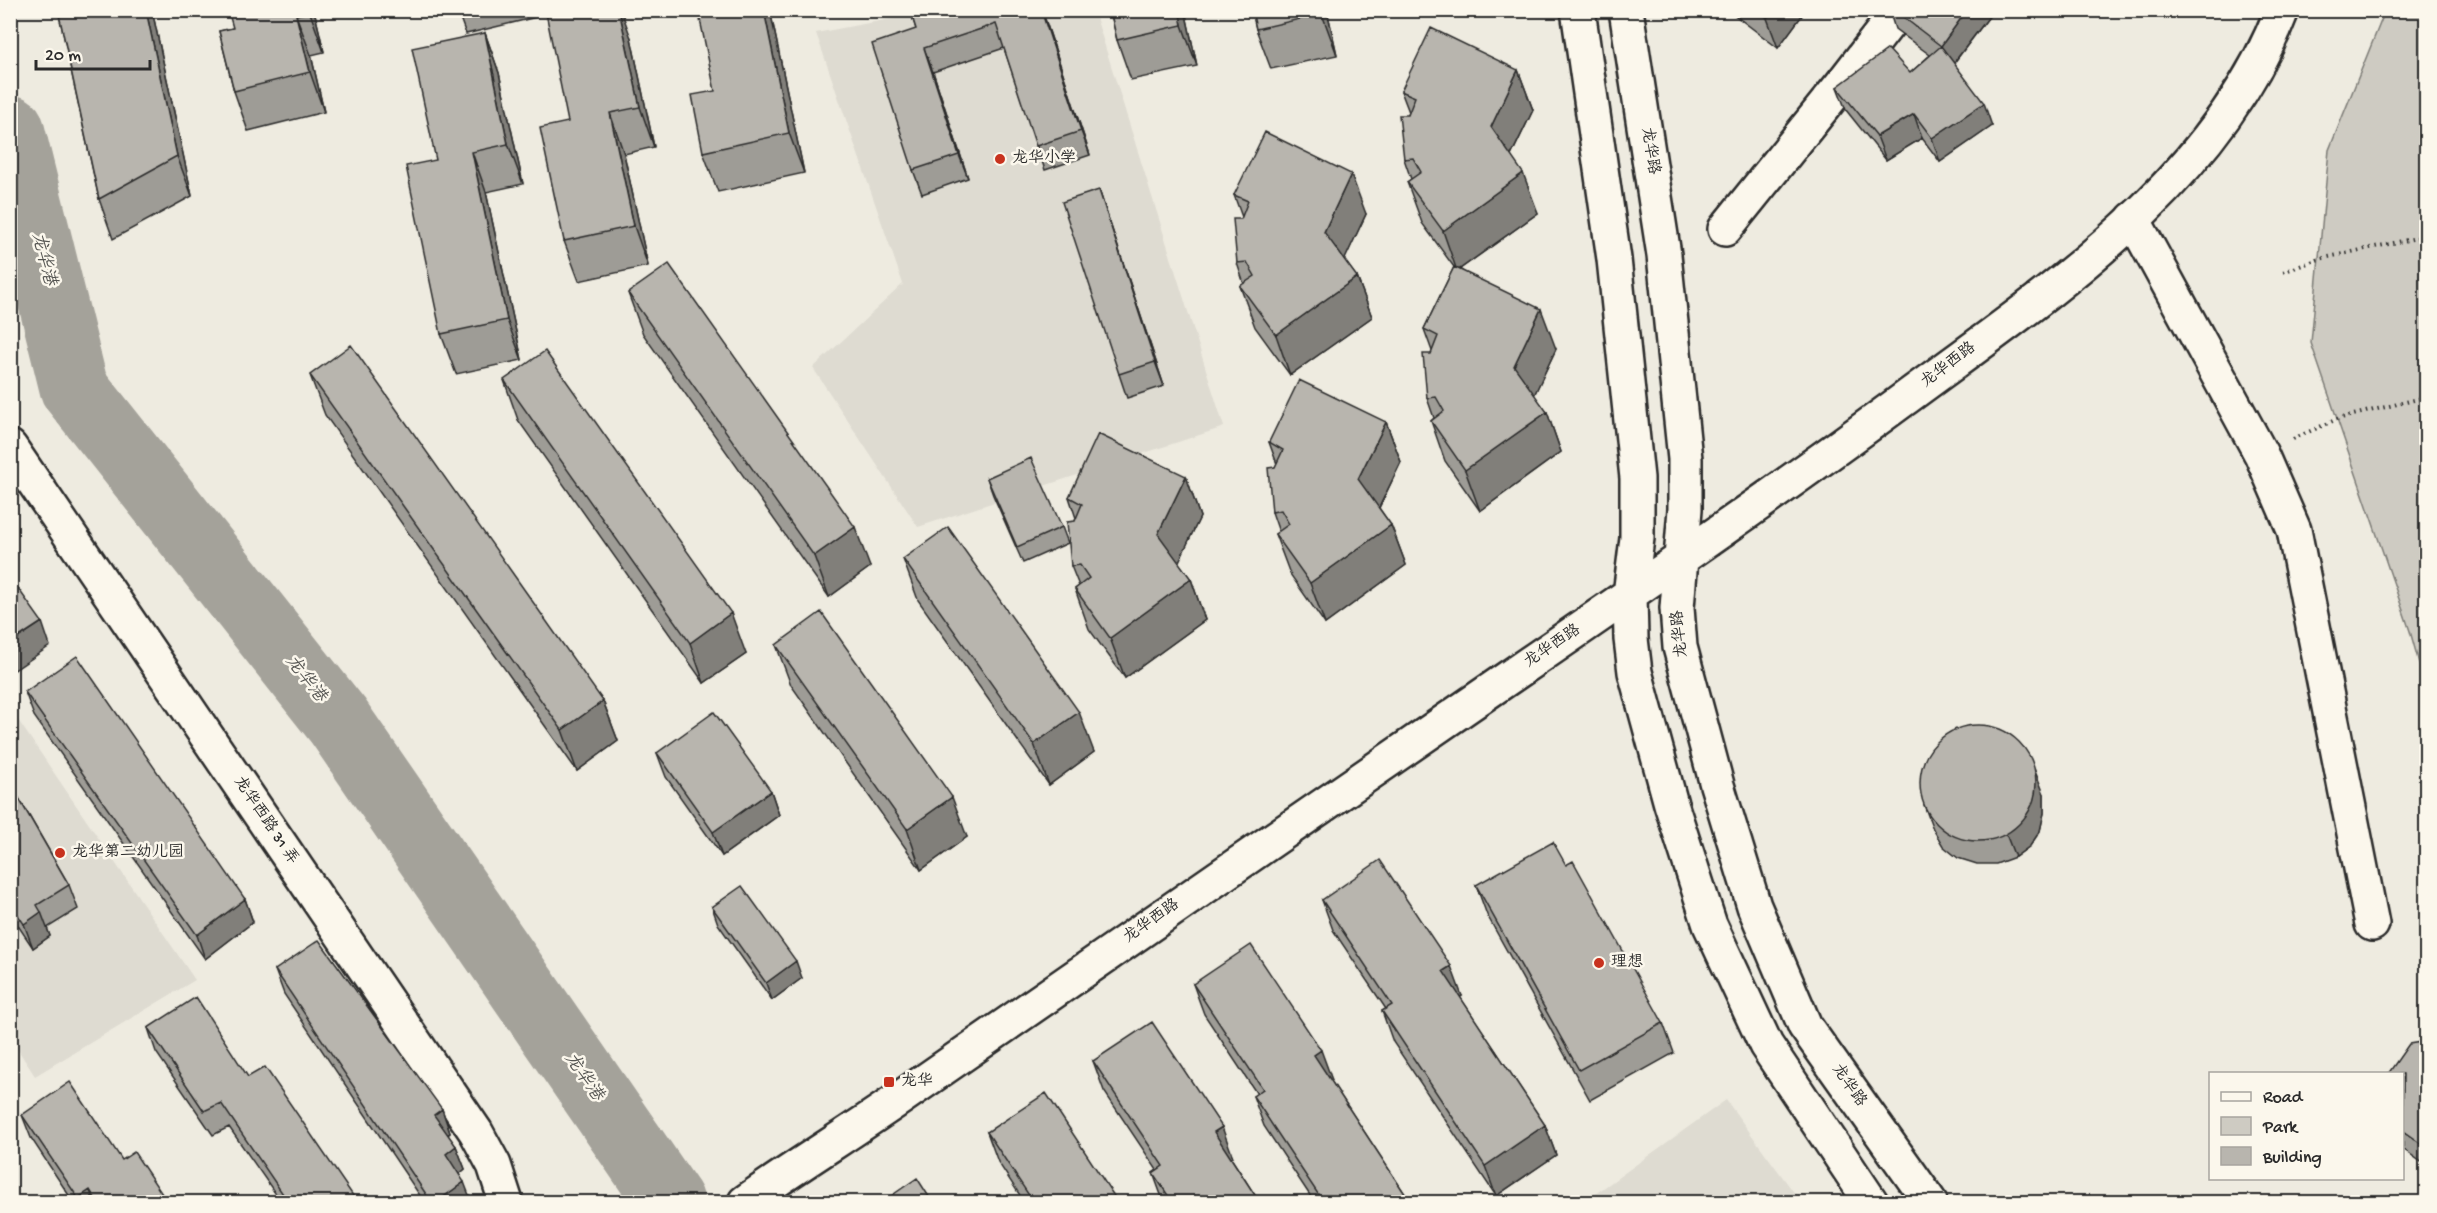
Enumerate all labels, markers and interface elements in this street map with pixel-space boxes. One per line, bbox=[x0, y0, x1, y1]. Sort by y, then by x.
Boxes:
scale bar bbox=[36, 33, 150, 71]
text: 20 m bbox=[45, 46, 81, 67]
street label: 龙华路 bbox=[1636, 125, 1664, 176]
place label: 龙华小学 bbox=[1012, 149, 1076, 169]
marker: 龙华小学 bbox=[993, 152, 1007, 166]
water label: 龙华港 bbox=[26, 230, 61, 290]
street label: 龙华西路 bbox=[1917, 338, 1980, 393]
street label: 龙华路 bbox=[1667, 609, 1693, 659]
street label: 龙华西路 bbox=[1520, 620, 1585, 673]
water label: 龙华港 bbox=[280, 651, 332, 708]
street label: 龙华西路 31 弄 bbox=[229, 772, 303, 869]
place label: 龙华第二幼儿园 bbox=[72, 843, 184, 863]
marker: 龙华第二幼儿园 bbox=[53, 846, 67, 860]
street label: 龙华西路 bbox=[1119, 894, 1184, 948]
place label: 理想 bbox=[1611, 953, 1643, 973]
marker: 理想 bbox=[1592, 956, 1606, 970]
water label: 龙华港 bbox=[559, 1048, 609, 1107]
street label: 龙华路 bbox=[1826, 1060, 1871, 1111]
place label: 龙华 bbox=[901, 1072, 933, 1092]
legend bbox=[2209, 1072, 2404, 1180]
marker: 龙华 bbox=[882, 1075, 896, 1089]
text: Road bbox=[2263, 1088, 2304, 1109]
text: Park bbox=[2262, 1118, 2299, 1139]
text: Building bbox=[2262, 1148, 2322, 1169]

